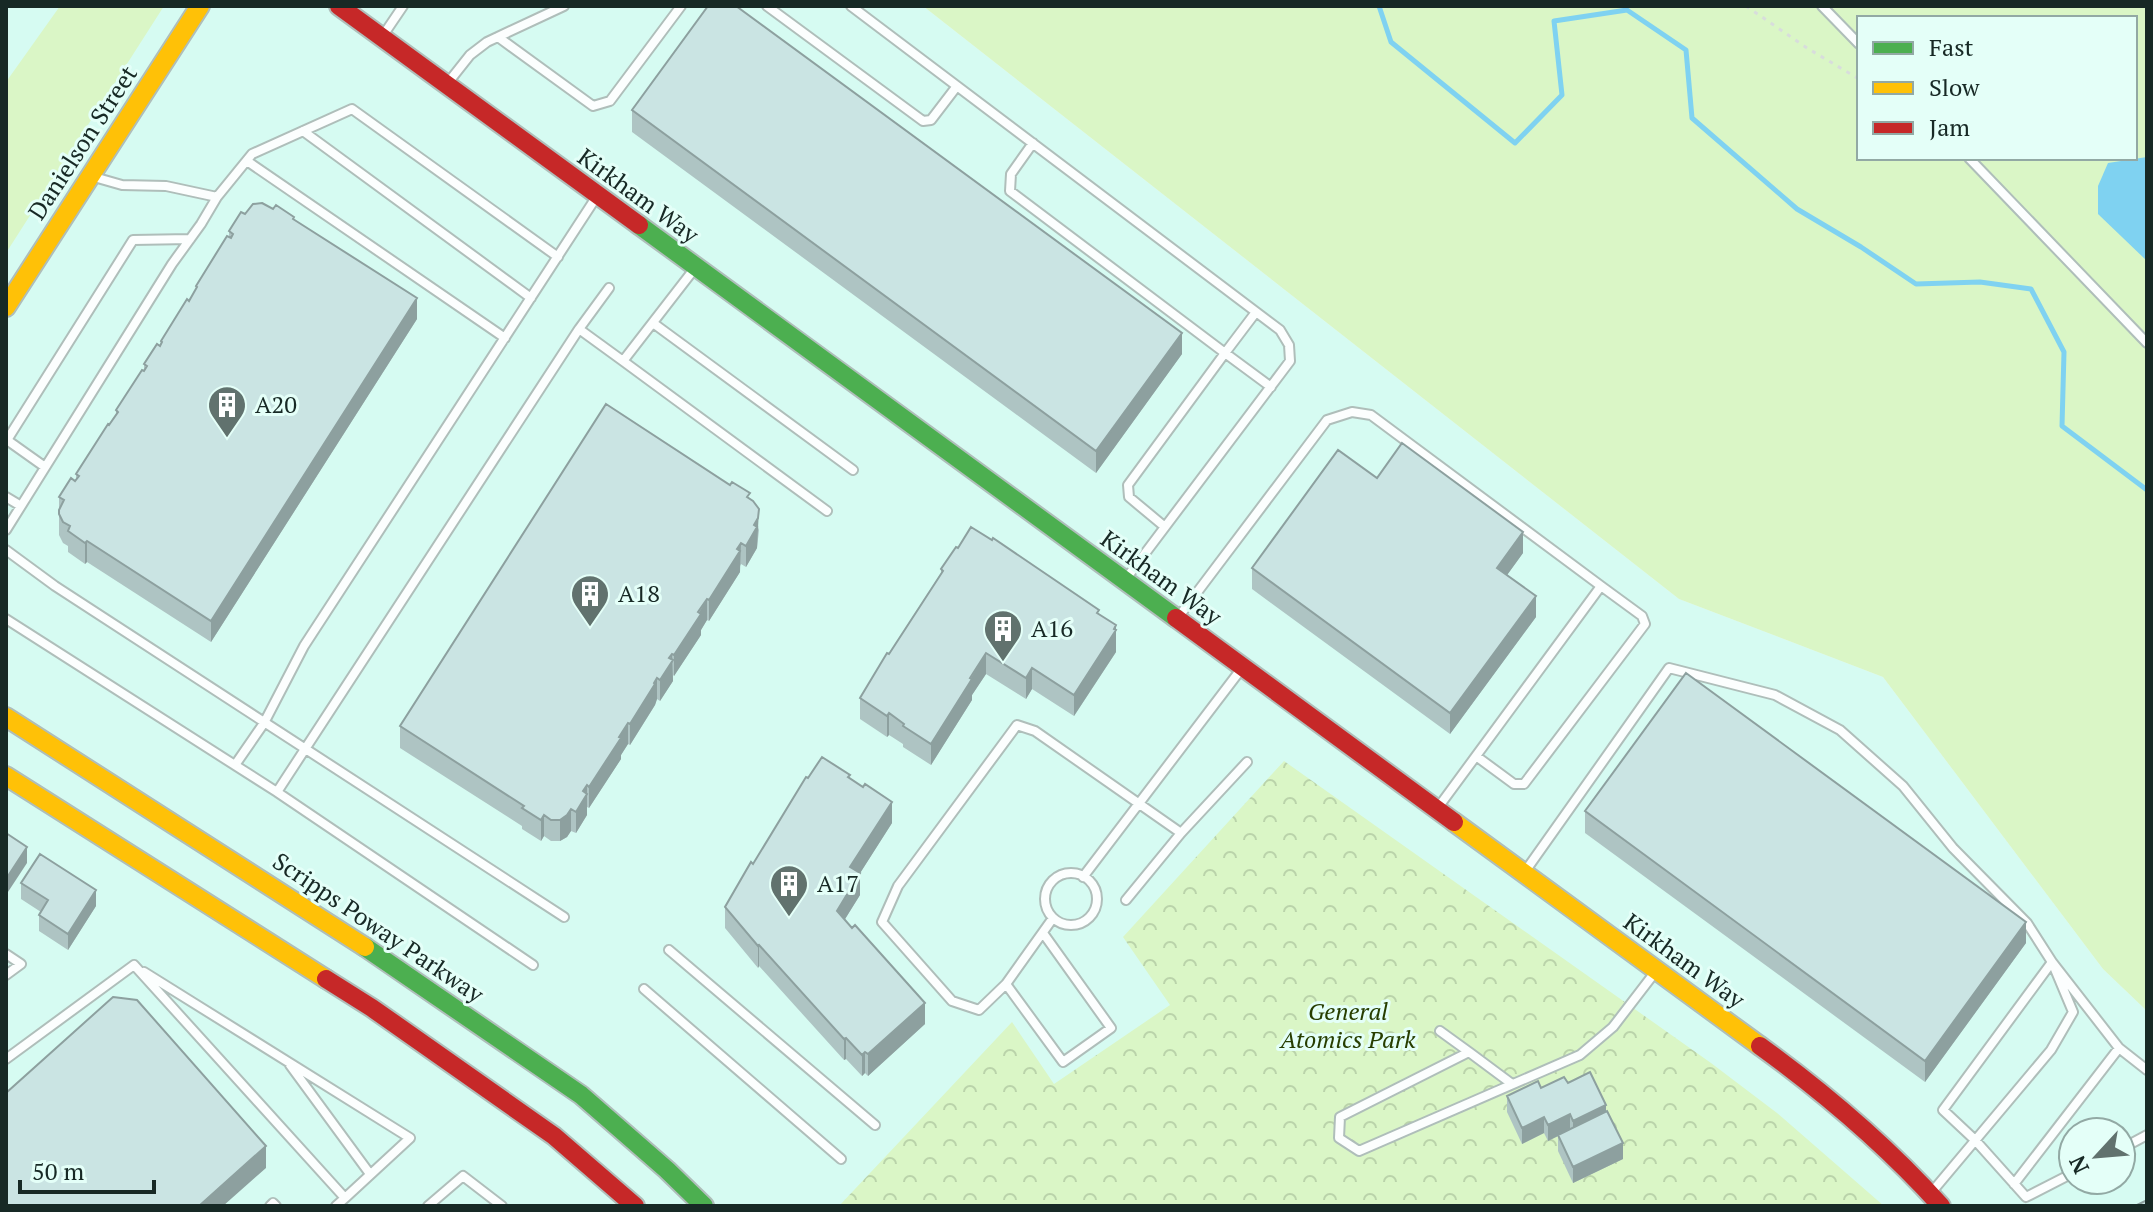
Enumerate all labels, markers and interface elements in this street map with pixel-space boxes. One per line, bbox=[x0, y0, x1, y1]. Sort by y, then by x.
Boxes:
legend bbox=[1857, 16, 2137, 160]
text: Fast bbox=[1929, 31, 1974, 63]
street label: Danielson Street bbox=[20, 59, 144, 226]
text: Slow bbox=[1929, 71, 1980, 103]
text: Jam bbox=[1929, 111, 1970, 143]
street label: Kirkham Way bbox=[572, 140, 706, 250]
building icon: A20 bbox=[206, 384, 248, 439]
place label: A20 bbox=[255, 388, 297, 420]
street label: Kirkham Way bbox=[1095, 522, 1229, 632]
building icon: A18 bbox=[569, 573, 611, 628]
place label: A18 bbox=[618, 577, 660, 609]
building icon: A16 bbox=[982, 608, 1024, 663]
place label: A16 bbox=[1031, 612, 1073, 644]
street label: Scripps Poway Parkway bbox=[267, 845, 491, 1010]
building icon: A17 bbox=[768, 863, 810, 918]
place label: A17 bbox=[817, 867, 859, 899]
street label: Kirkham Way bbox=[1618, 905, 1752, 1015]
park label: General Atomics Park bbox=[1278, 995, 1416, 1055]
north arrow bbox=[2057, 1116, 2137, 1196]
scale bar bbox=[20, 1144, 154, 1194]
text: N bbox=[2062, 1151, 2095, 1179]
text: 50 m bbox=[32, 1155, 84, 1187]

